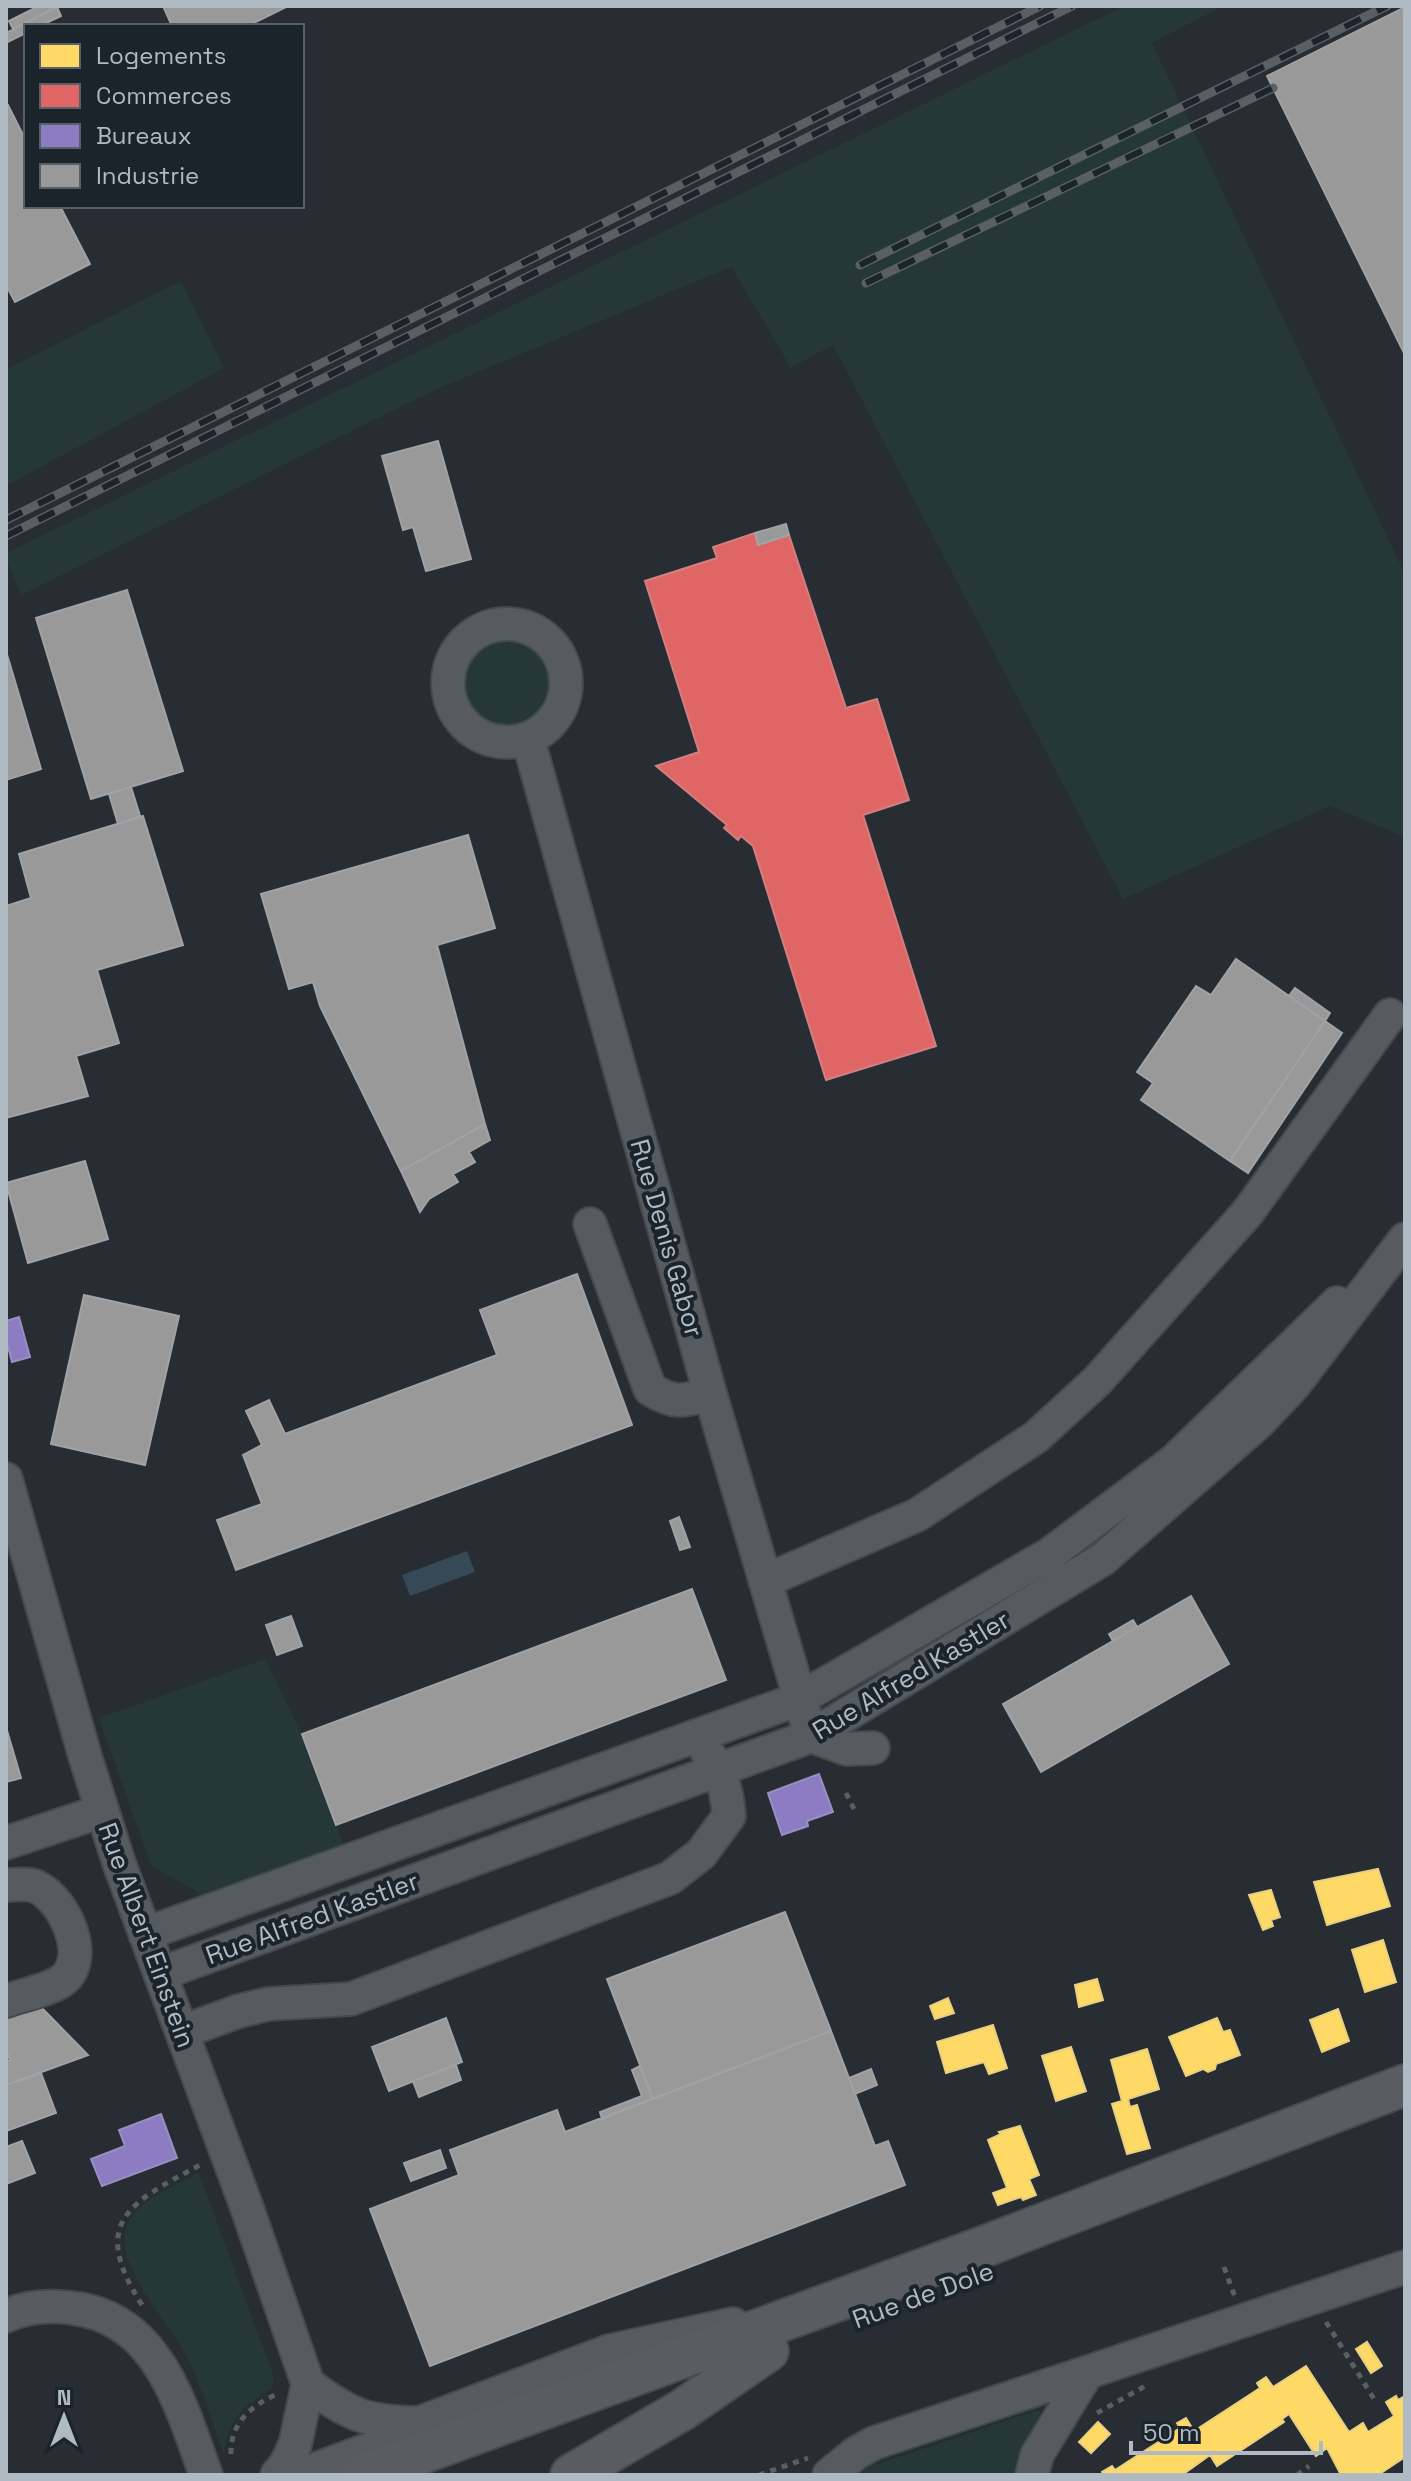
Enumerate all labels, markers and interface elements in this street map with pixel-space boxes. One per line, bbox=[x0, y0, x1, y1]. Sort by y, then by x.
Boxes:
legend bbox=[24, 24, 304, 208]
text: Logements bbox=[96, 40, 226, 71]
text: Commerces bbox=[96, 80, 232, 111]
text: Bureaux bbox=[96, 120, 192, 151]
text: Industrie bbox=[96, 160, 199, 191]
street label: Rue Denis Gabor bbox=[622, 1135, 712, 1341]
street label: Rue Alfred Kastler bbox=[806, 1603, 1016, 1747]
street label: Rue Albert Einstein bbox=[91, 1818, 203, 2052]
street label: Rue Alfred Kastler bbox=[201, 1864, 423, 1972]
street label: Rue de Dole bbox=[848, 2254, 998, 2336]
north arrow bbox=[24, 2377, 104, 2457]
text: N bbox=[57, 2383, 71, 2411]
scale bar bbox=[1131, 2405, 1321, 2455]
text: 50 m bbox=[1143, 2417, 1200, 2448]

